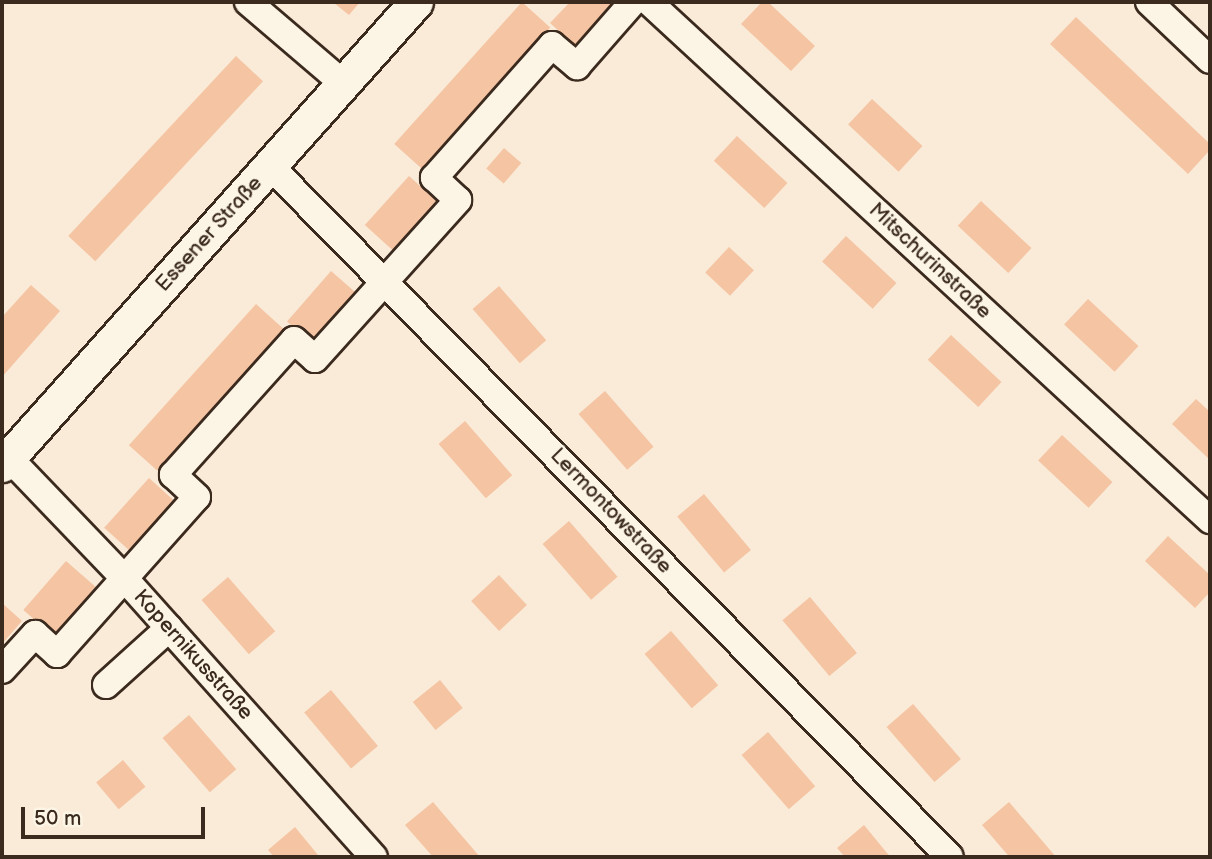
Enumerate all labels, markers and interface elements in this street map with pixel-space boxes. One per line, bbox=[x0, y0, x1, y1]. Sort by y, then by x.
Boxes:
street label: Essener Straße bbox=[150, 171, 268, 297]
street label: Mitschurinstraße bbox=[863, 198, 997, 324]
street label: Lermontowstraße bbox=[545, 443, 677, 579]
street label: Kopernikusstraße bbox=[128, 585, 258, 725]
scale bar bbox=[24, 792, 208, 836]
text: 50 m bbox=[34, 806, 81, 831]

